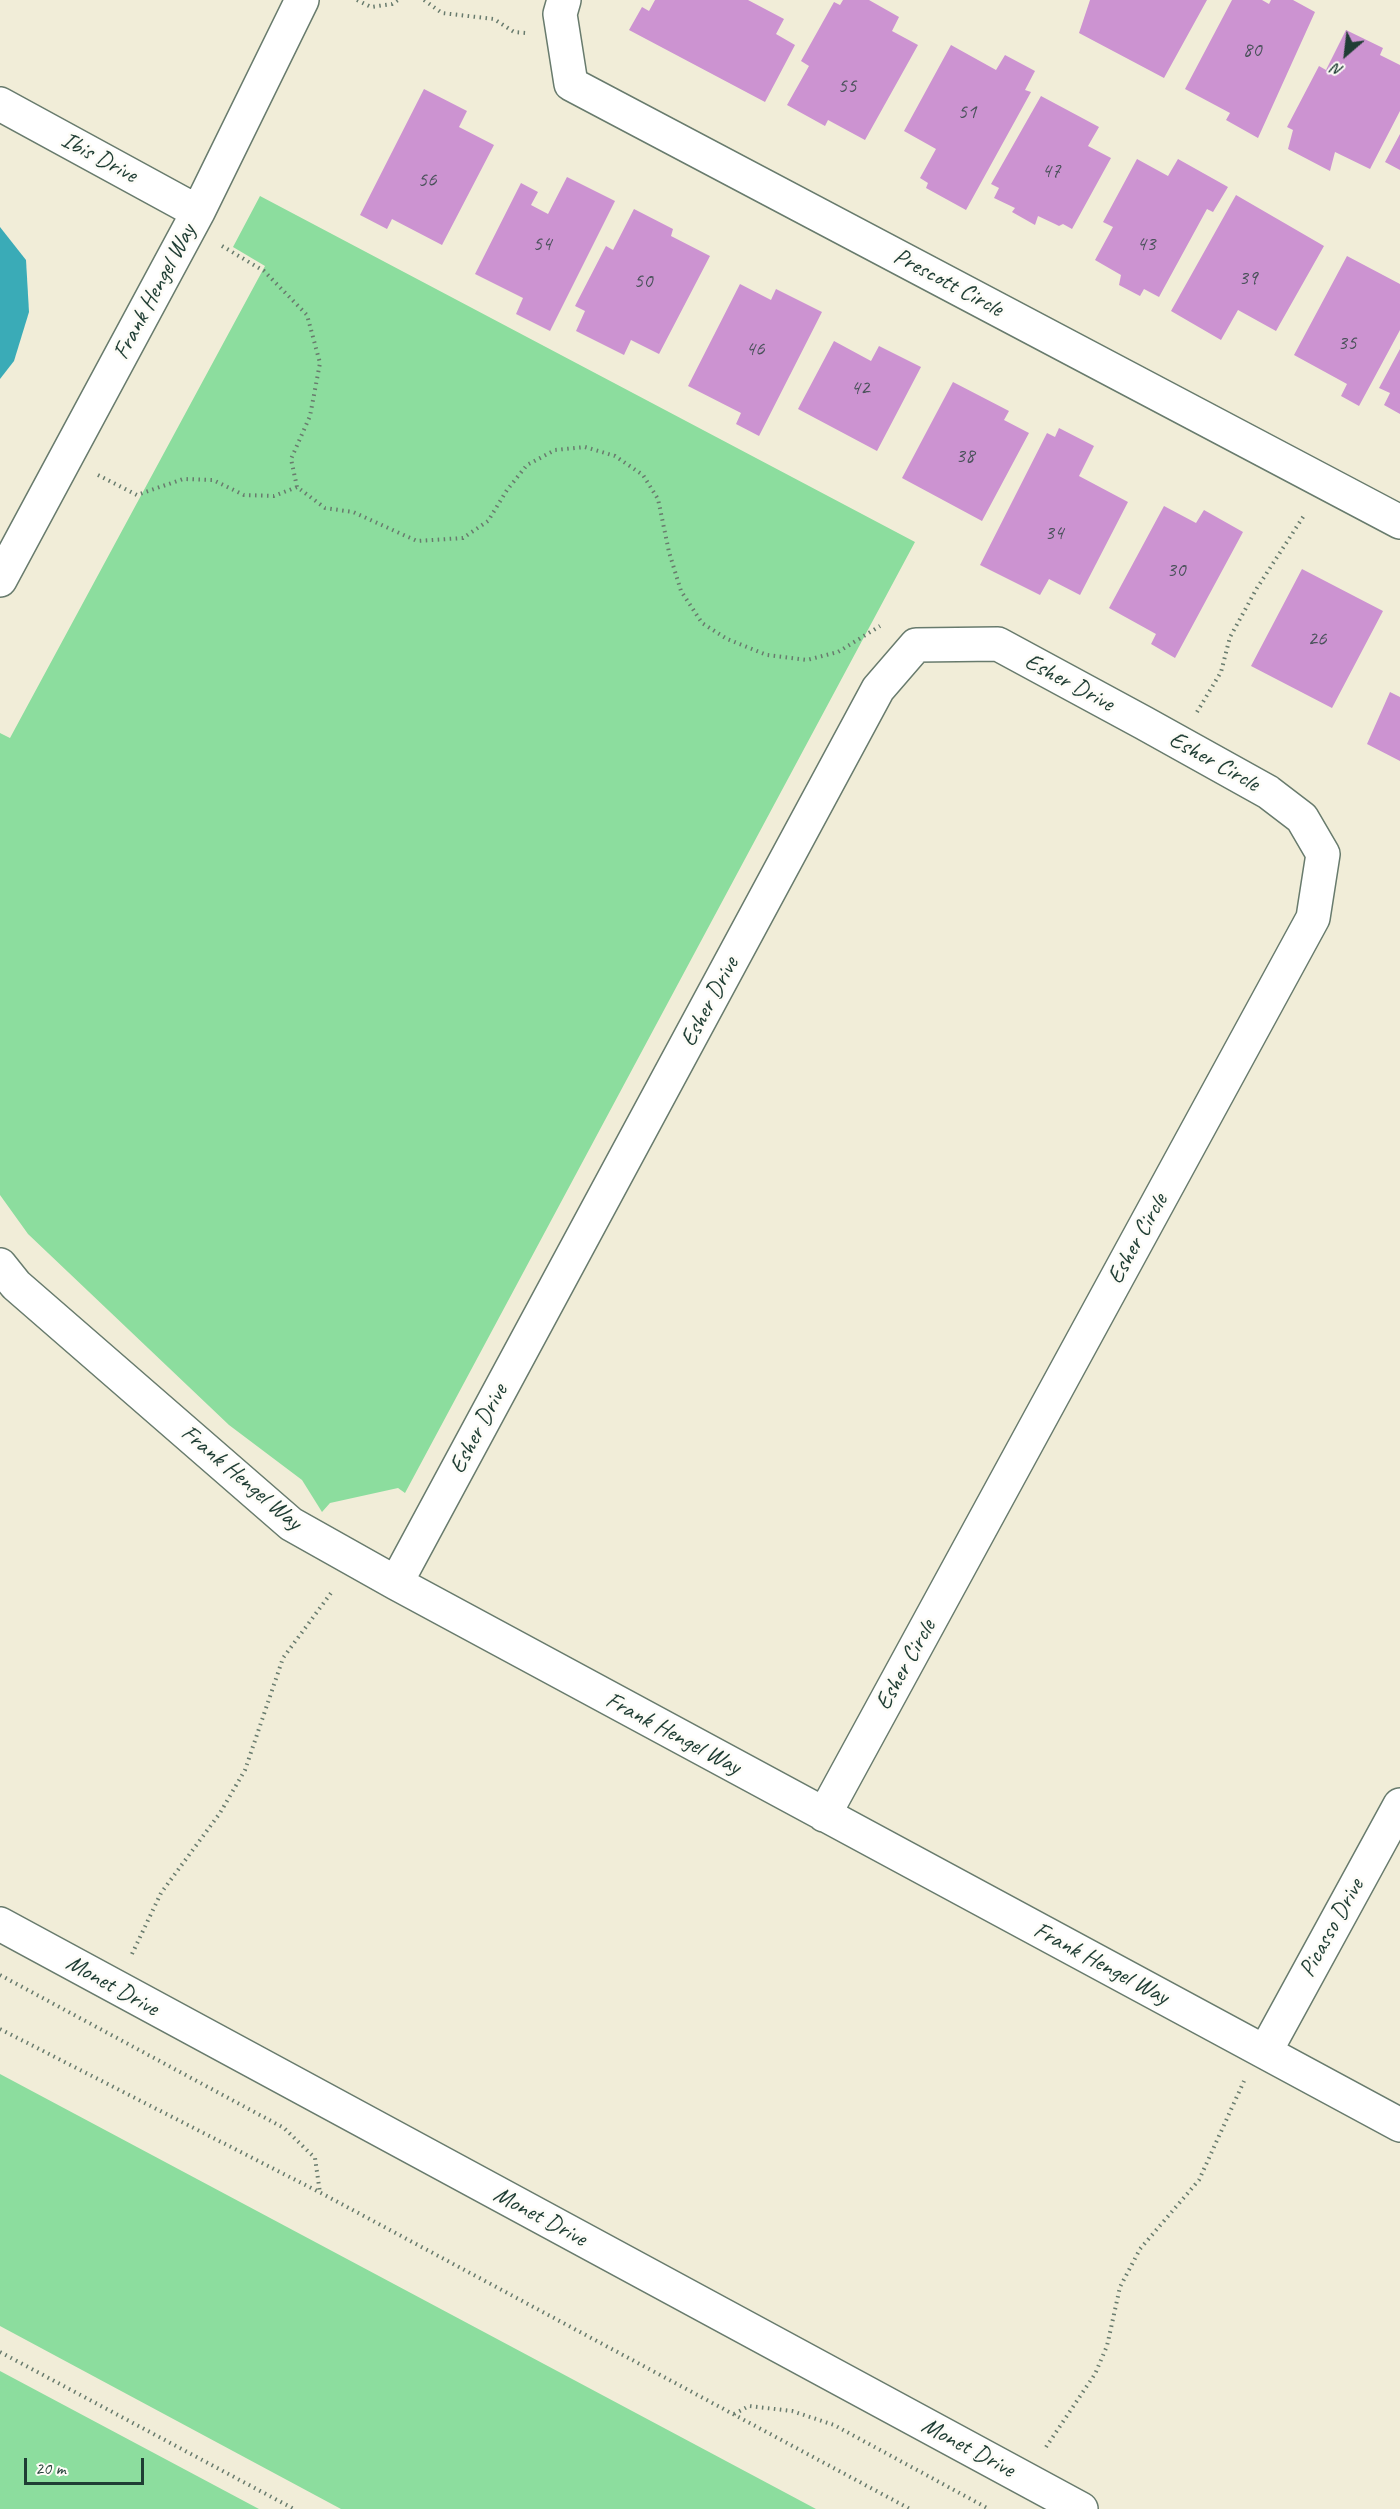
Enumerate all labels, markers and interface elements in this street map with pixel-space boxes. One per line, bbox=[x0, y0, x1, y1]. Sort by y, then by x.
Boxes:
north arrow bbox=[1316, 24, 1376, 84]
house number: 80 bbox=[1243, 37, 1261, 63]
text: N bbox=[1328, 59, 1347, 81]
house number: 55 bbox=[838, 73, 856, 99]
house number: 51 bbox=[958, 99, 976, 125]
street label: Ibis Drive bbox=[56, 126, 142, 190]
house number: 47 bbox=[1042, 158, 1060, 184]
house number: 56 bbox=[418, 167, 436, 193]
street label: Frank Hengel Way bbox=[107, 220, 203, 364]
house number: 54 bbox=[533, 231, 551, 257]
house number: 43 bbox=[1137, 231, 1155, 257]
street label: Prescott Circle bbox=[888, 242, 1008, 324]
house number: 39 bbox=[1239, 265, 1257, 291]
house number: 50 bbox=[634, 268, 652, 294]
house number: 35 bbox=[1338, 330, 1356, 356]
house number: 46 bbox=[746, 336, 764, 362]
house number: 42 bbox=[851, 375, 869, 401]
house number: 38 bbox=[956, 443, 974, 469]
house number: 34 bbox=[1045, 520, 1063, 546]
house number: 30 bbox=[1167, 557, 1185, 583]
house number: 26 bbox=[1308, 626, 1326, 652]
street label: Esher Drive bbox=[1019, 647, 1119, 719]
street label: Esher Circle bbox=[1164, 725, 1264, 799]
street label: Esher Drive bbox=[674, 952, 746, 1052]
street label: Esher Circle bbox=[1101, 1189, 1175, 1289]
street label: Esher Drive bbox=[443, 1379, 515, 1479]
street label: Frank Hengel Way bbox=[175, 1419, 307, 1537]
street label: Esher Circle bbox=[869, 1615, 943, 1715]
street label: Frank Hengel Way bbox=[601, 1686, 745, 1782]
street label: Picasso Drive bbox=[1293, 1874, 1371, 1982]
street label: Frank Hengel Way bbox=[1029, 1916, 1173, 2012]
street label: Monet Drive bbox=[61, 1949, 163, 2023]
street label: Monet Drive bbox=[489, 2181, 591, 2253]
street label: Monet Drive bbox=[917, 2412, 1019, 2484]
scale bar bbox=[27, 2446, 147, 2484]
text: 20 m bbox=[35, 2457, 66, 2479]

